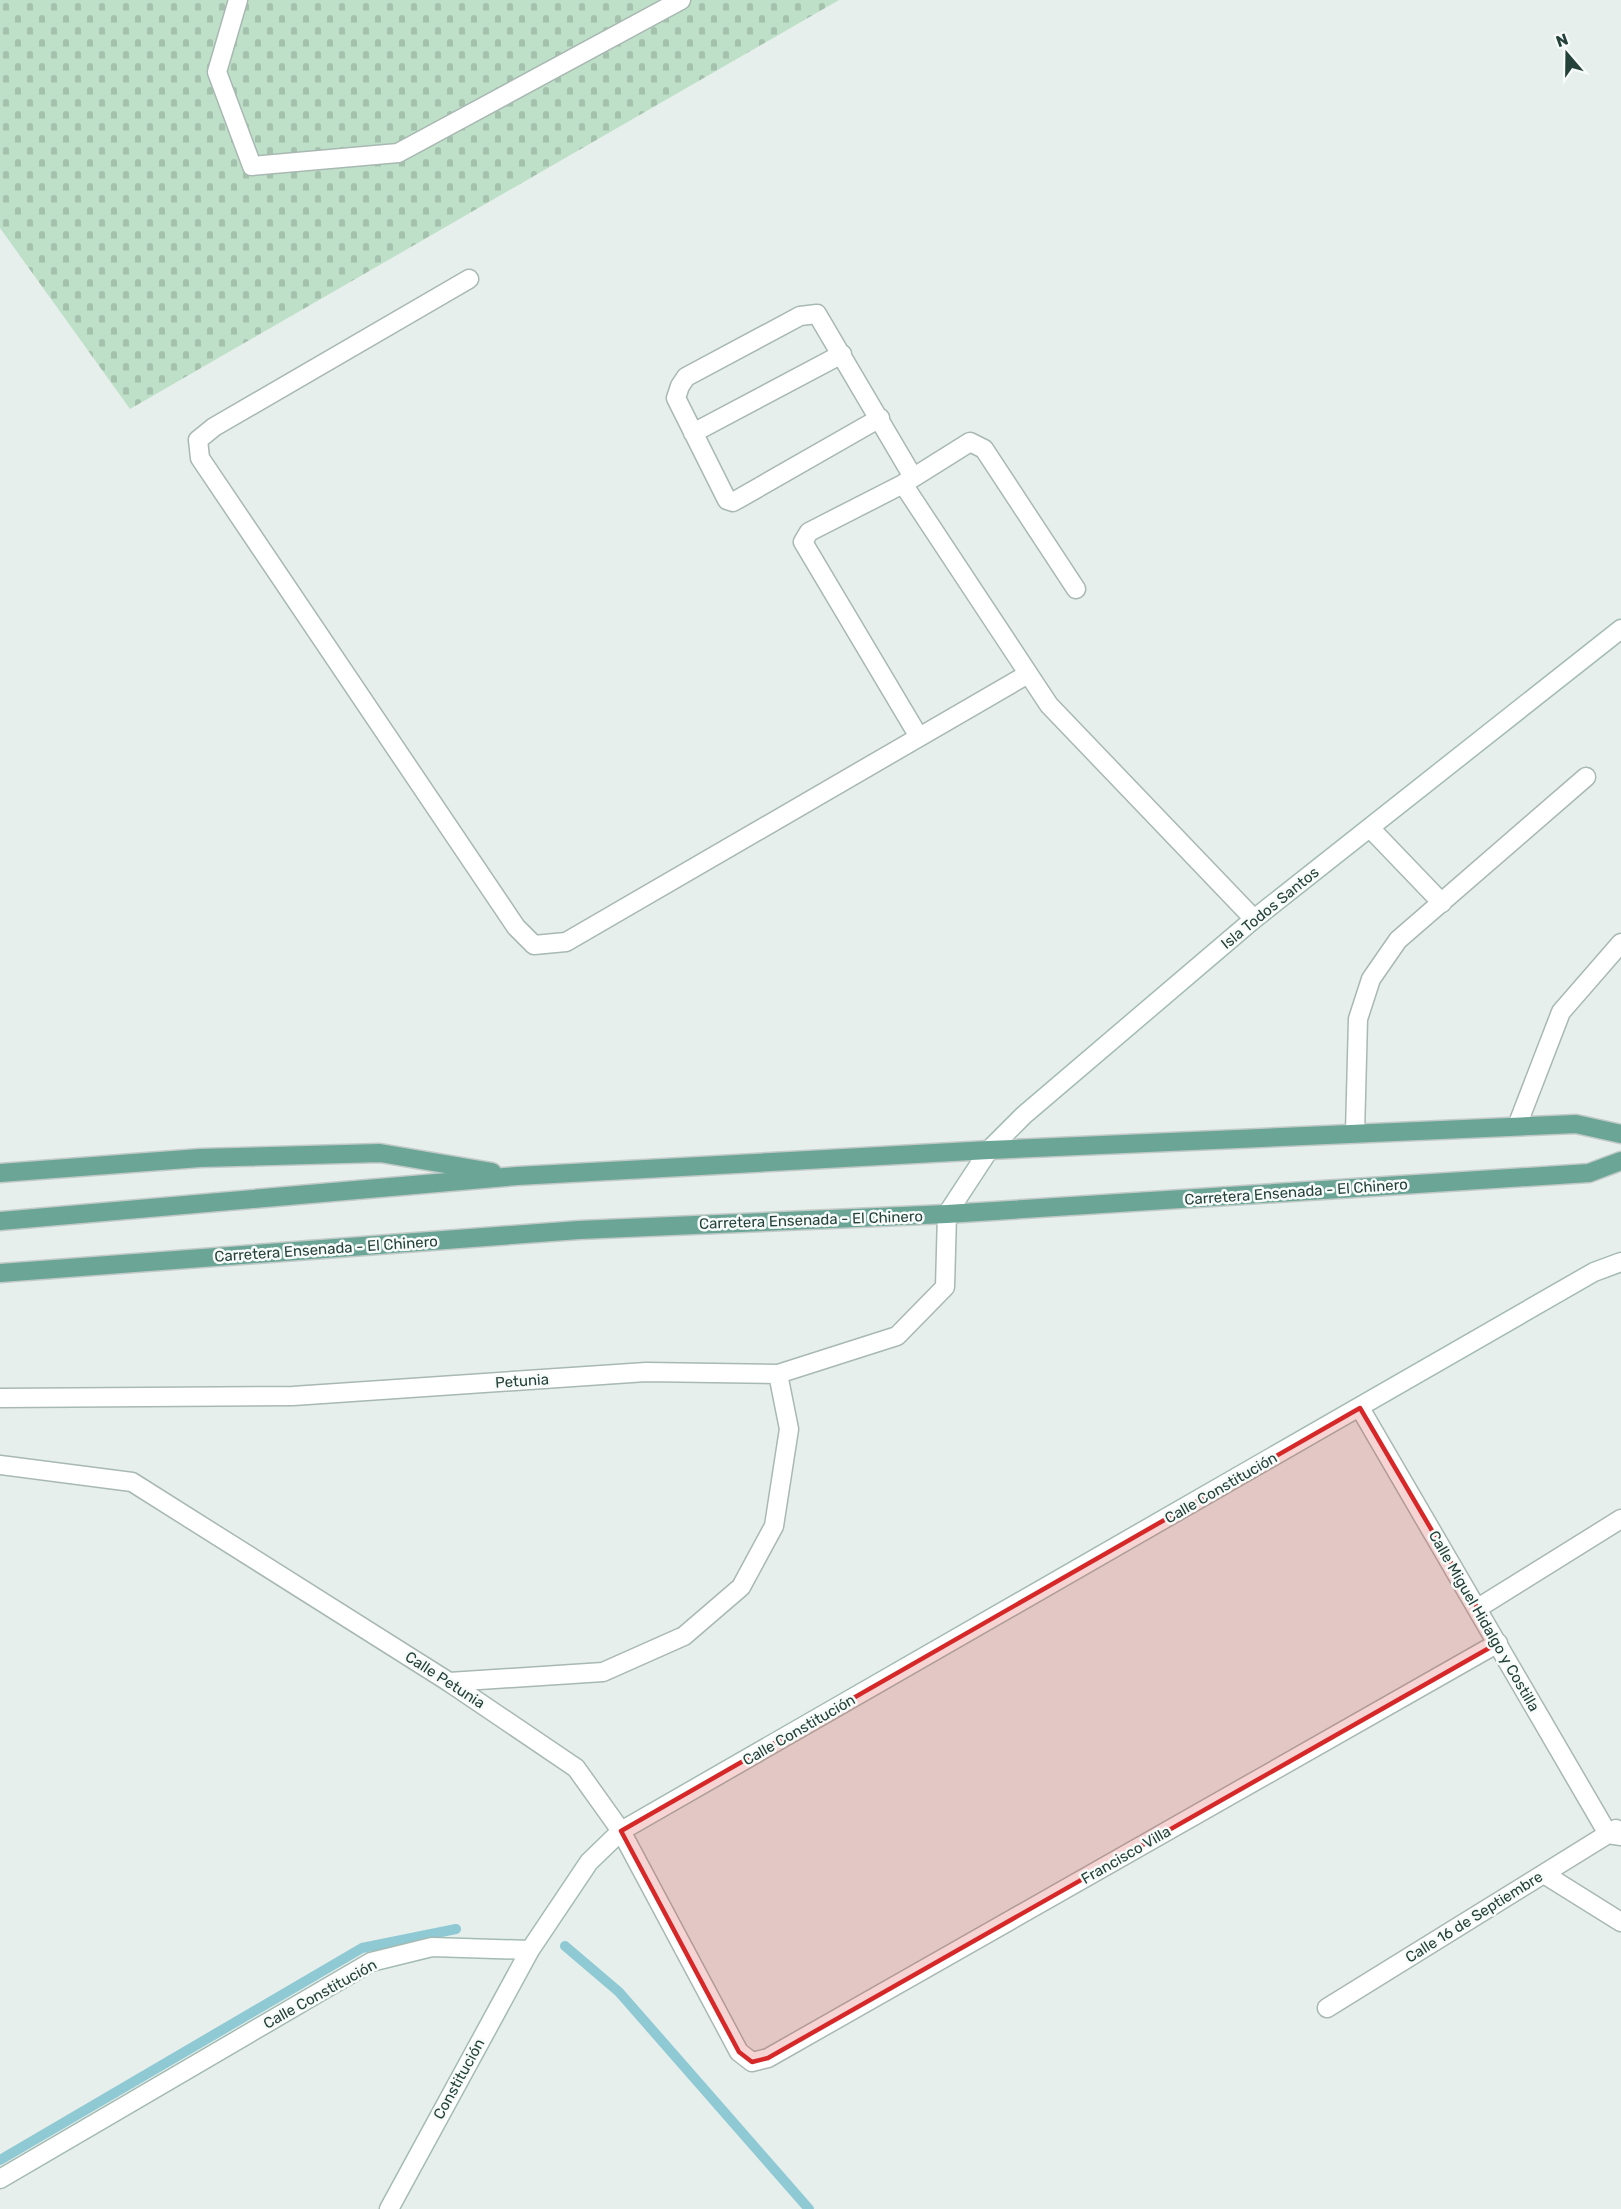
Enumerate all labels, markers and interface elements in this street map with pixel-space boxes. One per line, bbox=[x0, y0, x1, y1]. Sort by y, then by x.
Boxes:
north arrow bbox=[1537, 24, 1597, 84]
text: N bbox=[1553, 29, 1571, 51]
street label: Isla Todos Santos bbox=[1218, 863, 1323, 953]
street label: Carretera Ensenada - El Chinero bbox=[1184, 1175, 1408, 1209]
street label: Carretera Ensenada - El Chinero bbox=[699, 1207, 923, 1233]
street label: Carretera Ensenada - El Chinero bbox=[214, 1232, 438, 1266]
street label: Petunia bbox=[495, 1370, 549, 1392]
street label: Calle Constitución bbox=[1162, 1448, 1280, 1528]
street label: Calle Miguel Hidalgo y Costilla bbox=[1425, 1527, 1543, 1715]
street label: Calle Petunia bbox=[402, 1648, 488, 1712]
street label: Calle Constitución bbox=[740, 1690, 858, 1770]
street label: Francisco Villa bbox=[1078, 1822, 1174, 1888]
street label: Calle 16 de Septiembre bbox=[1402, 1867, 1546, 1967]
street label: Calle Constitución bbox=[260, 1955, 380, 2033]
street label: Constitución bbox=[429, 2036, 489, 2122]

